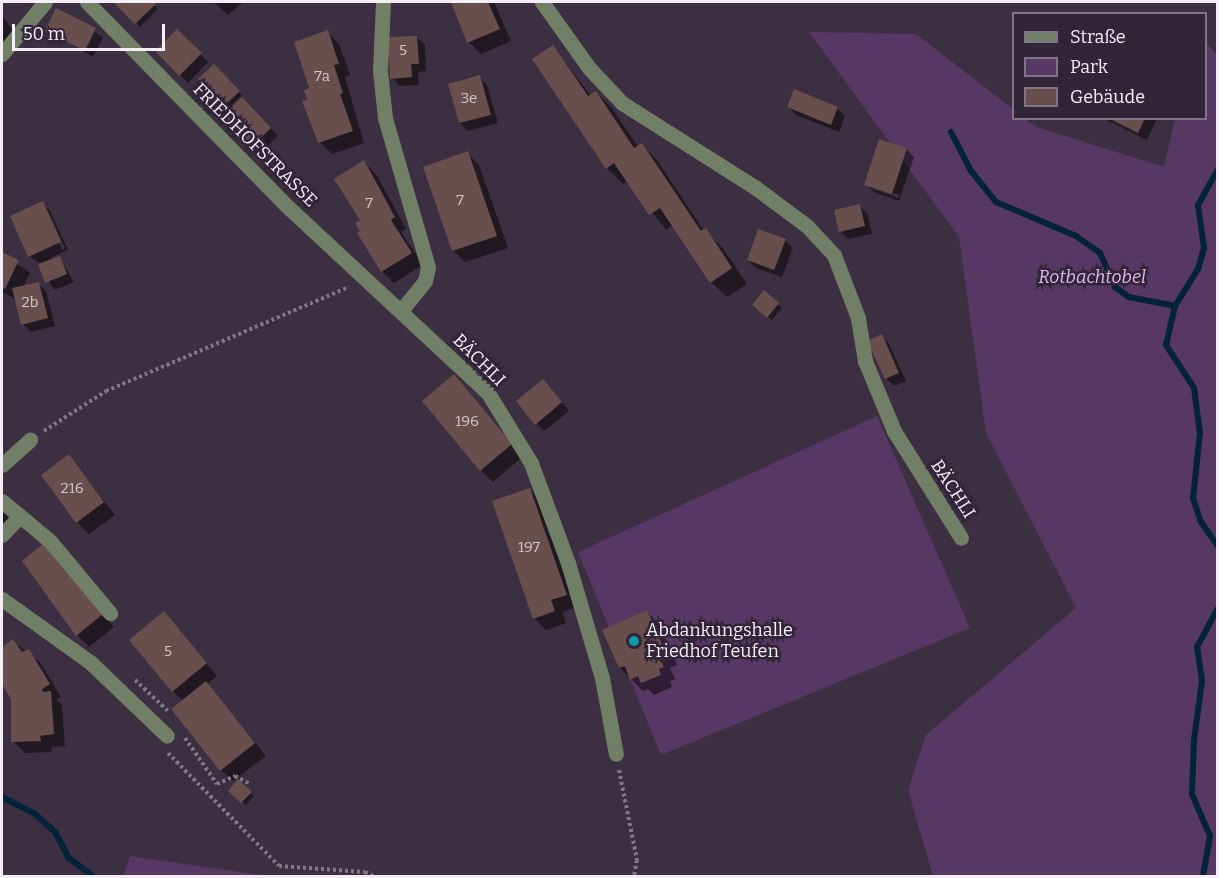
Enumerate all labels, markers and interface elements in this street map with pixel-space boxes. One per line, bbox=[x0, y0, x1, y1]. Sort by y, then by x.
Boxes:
scale bar bbox=[15, 12, 168, 50]
legend bbox=[1012, 12, 1207, 120]
text: 50 m bbox=[23, 23, 65, 45]
text: Straße bbox=[1070, 26, 1126, 48]
house number: 5 bbox=[399, 42, 407, 60]
text: Park bbox=[1070, 56, 1108, 78]
house number: 7a bbox=[314, 68, 330, 86]
street label: FRIEDHOFSTRASSE bbox=[189, 79, 321, 211]
text: Gebäude bbox=[1070, 86, 1145, 108]
house number: 3e bbox=[461, 90, 477, 108]
house number: 7 bbox=[456, 192, 464, 210]
house number: 7 bbox=[365, 195, 373, 213]
park label: Rotbachtobel bbox=[1038, 266, 1146, 288]
house number: 2b bbox=[22, 294, 38, 312]
street label: BÄCHLI bbox=[448, 329, 510, 391]
house number: 196 bbox=[455, 413, 479, 431]
street label: BÄCHLI bbox=[926, 456, 980, 522]
house number: 216 bbox=[60, 480, 84, 498]
house number: 197 bbox=[518, 539, 540, 557]
place label: Abdankungshalle Friedhof Teufen bbox=[646, 620, 793, 662]
marker: Abdankungshalle Friedhof Teufen bbox=[627, 634, 641, 648]
house number: 5 bbox=[164, 643, 172, 661]

